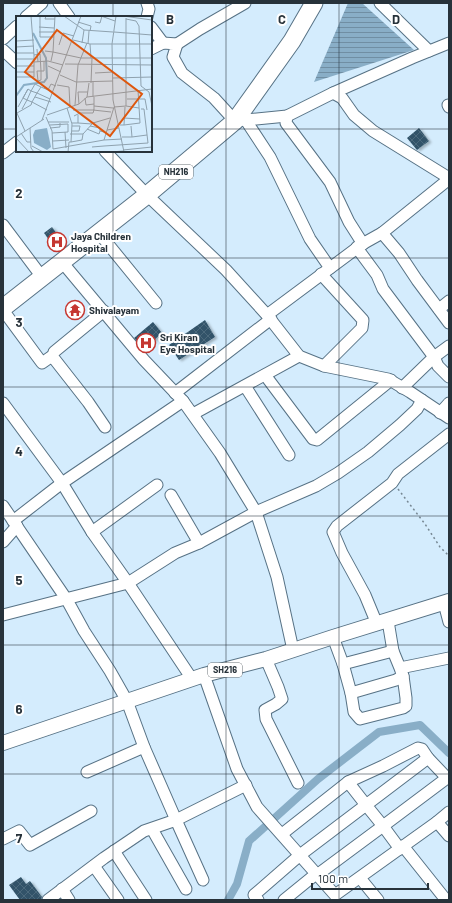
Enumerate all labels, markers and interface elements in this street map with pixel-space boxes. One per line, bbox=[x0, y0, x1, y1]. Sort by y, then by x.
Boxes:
text: B bbox=[166, 11, 174, 27]
text: C bbox=[278, 11, 286, 27]
text: D bbox=[392, 11, 400, 27]
inset map bbox=[16, 16, 152, 152]
road number: NH216 bbox=[159, 165, 193, 179]
text: 2 bbox=[15, 185, 23, 201]
place label: Jaya Children Hospital bbox=[71, 230, 131, 254]
hospital icon: Jaya Children Hospital bbox=[46, 231, 68, 253]
temple icon: Shivalayam bbox=[64, 299, 86, 321]
place label: Shivalayam bbox=[89, 304, 139, 316]
text: 3 bbox=[15, 314, 23, 330]
place label: Sri Kiran Eye Hospital bbox=[160, 331, 215, 355]
hospital icon: Sri Kiran Eye Hospital bbox=[135, 332, 157, 354]
text: 4 bbox=[15, 443, 23, 459]
text: 5 bbox=[15, 572, 23, 588]
road number: SH216 bbox=[208, 663, 242, 677]
text: 6 bbox=[16, 701, 23, 717]
text: 7 bbox=[16, 830, 23, 846]
scale bar bbox=[312, 865, 428, 891]
text: 100 m bbox=[318, 871, 348, 885]

